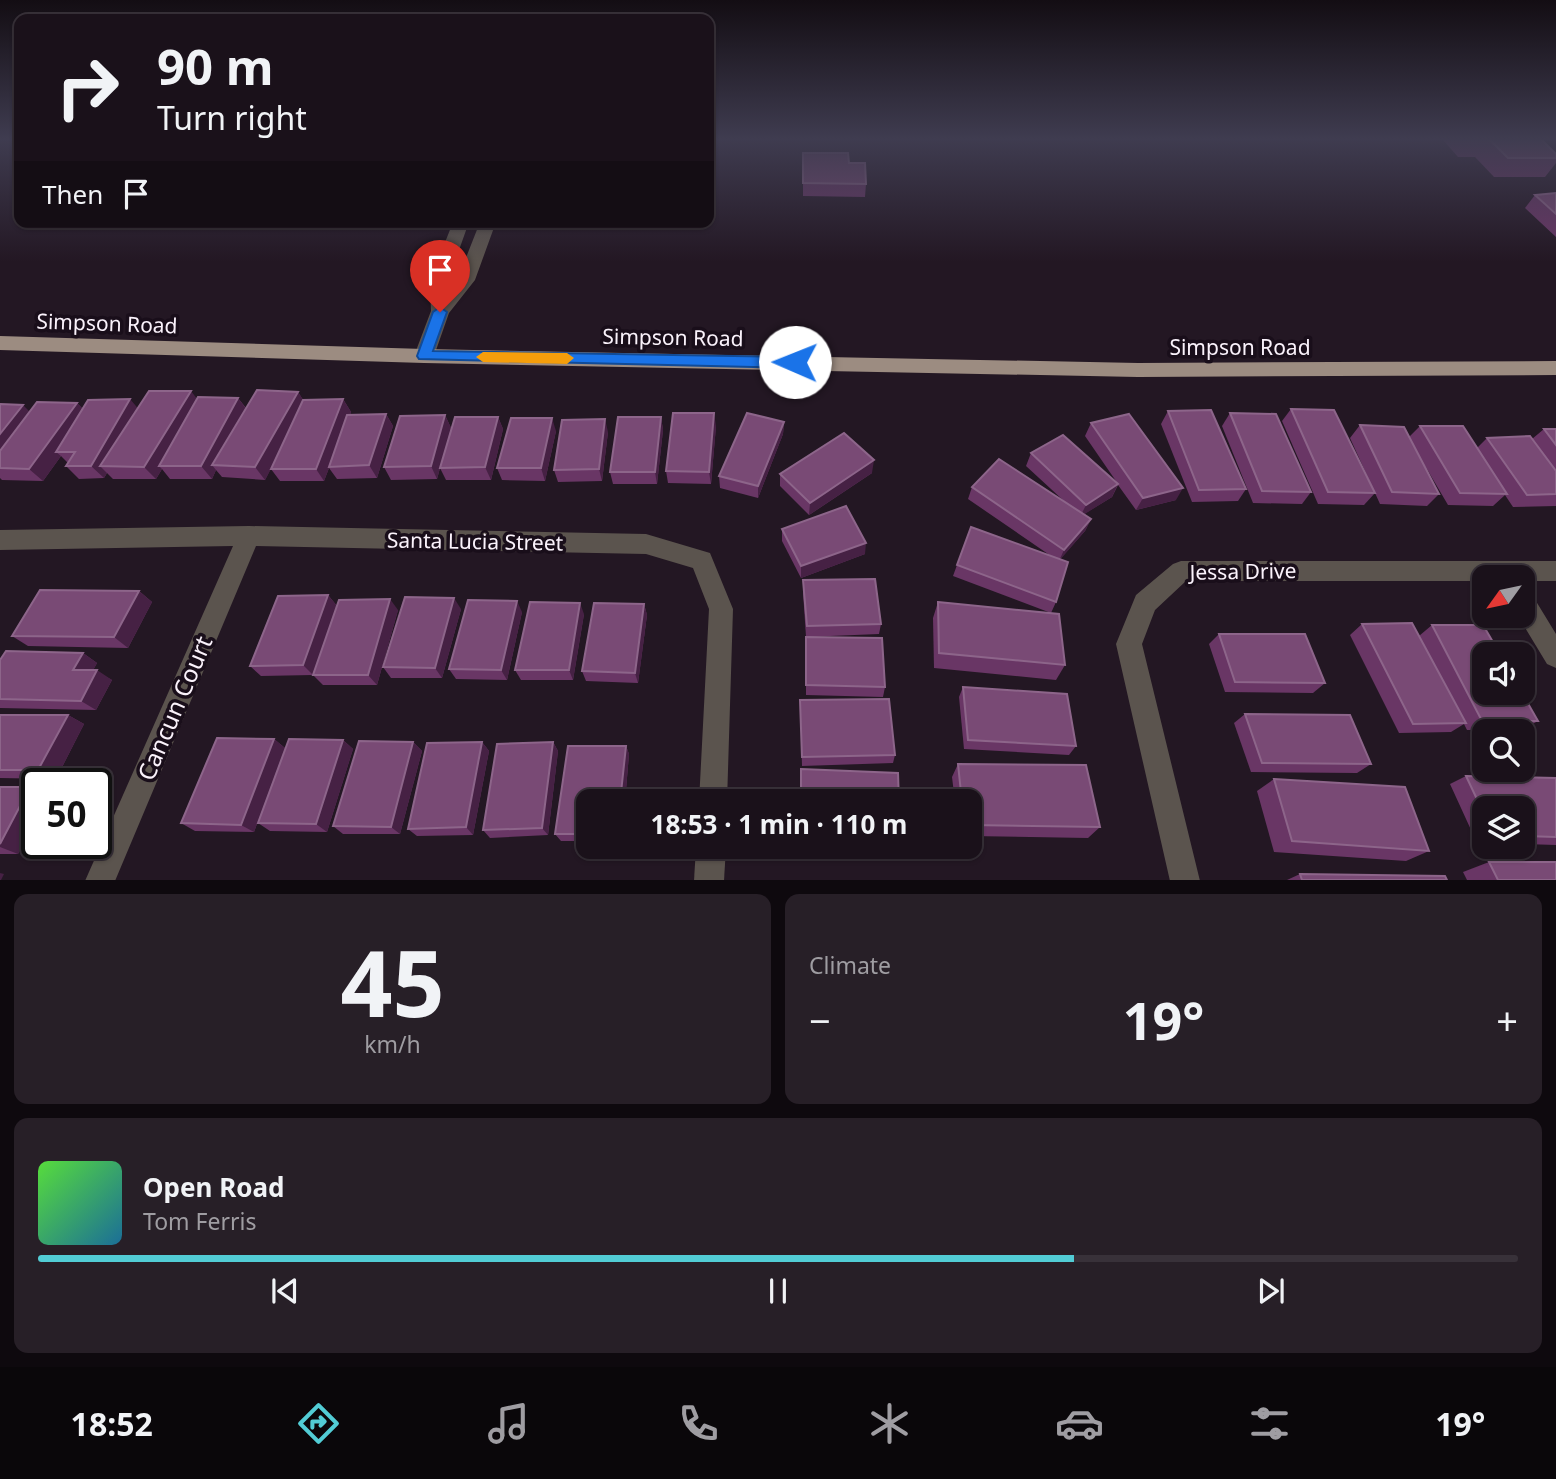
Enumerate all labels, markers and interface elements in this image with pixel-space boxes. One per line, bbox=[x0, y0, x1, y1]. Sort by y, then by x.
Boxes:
text: 90 m bbox=[157, 33, 274, 99]
icon: right bbox=[42, 42, 133, 133]
text: Turn right bbox=[157, 96, 307, 139]
icon: arrive bbox=[117, 175, 155, 213]
text: Then bbox=[42, 176, 103, 212]
pin bbox=[410, 240, 470, 312]
icon: arrive bbox=[421, 251, 459, 289]
street label: Simpson Road bbox=[36, 307, 178, 339]
street label: Simpson Road bbox=[602, 322, 744, 352]
position arrow bbox=[758, 325, 832, 399]
street label: Simpson Road bbox=[1169, 333, 1311, 361]
street label: Santa Lucia Street bbox=[387, 525, 564, 557]
street label: Jessa Drive bbox=[1187, 556, 1297, 586]
north arrow bbox=[1472, 565, 1535, 628]
map controls bbox=[1472, 565, 1535, 859]
street label: Cancun Court bbox=[129, 630, 219, 785]
button: sound bbox=[1472, 642, 1535, 705]
button: search bbox=[1472, 719, 1535, 782]
speed limit sign: 50 bbox=[21, 768, 112, 859]
button: layers bbox=[1472, 796, 1535, 859]
text: 18:53 · 1 min · 110 m bbox=[651, 806, 907, 842]
text: 45 bbox=[340, 920, 445, 1044]
text: Climate bbox=[809, 949, 891, 981]
text: 19° bbox=[1123, 984, 1204, 1055]
text: − bbox=[809, 994, 831, 1046]
text: + bbox=[1496, 994, 1518, 1046]
text: km/h bbox=[364, 1028, 421, 1060]
text: Open Road bbox=[143, 1169, 285, 1205]
text: Tom Ferris bbox=[143, 1205, 256, 1237]
icon: previous bbox=[266, 1272, 304, 1310]
icon: pause bbox=[759, 1272, 797, 1310]
icon: next bbox=[1252, 1272, 1290, 1310]
icon: directions bbox=[294, 1399, 343, 1448]
icon: music bbox=[484, 1399, 533, 1448]
icon: phone bbox=[674, 1399, 723, 1448]
icon: climate bbox=[865, 1399, 914, 1448]
icon: car bbox=[1055, 1399, 1104, 1448]
icon: filters bbox=[1245, 1399, 1294, 1448]
text: 18:52 bbox=[71, 1402, 153, 1445]
text: 19° bbox=[1435, 1402, 1485, 1445]

